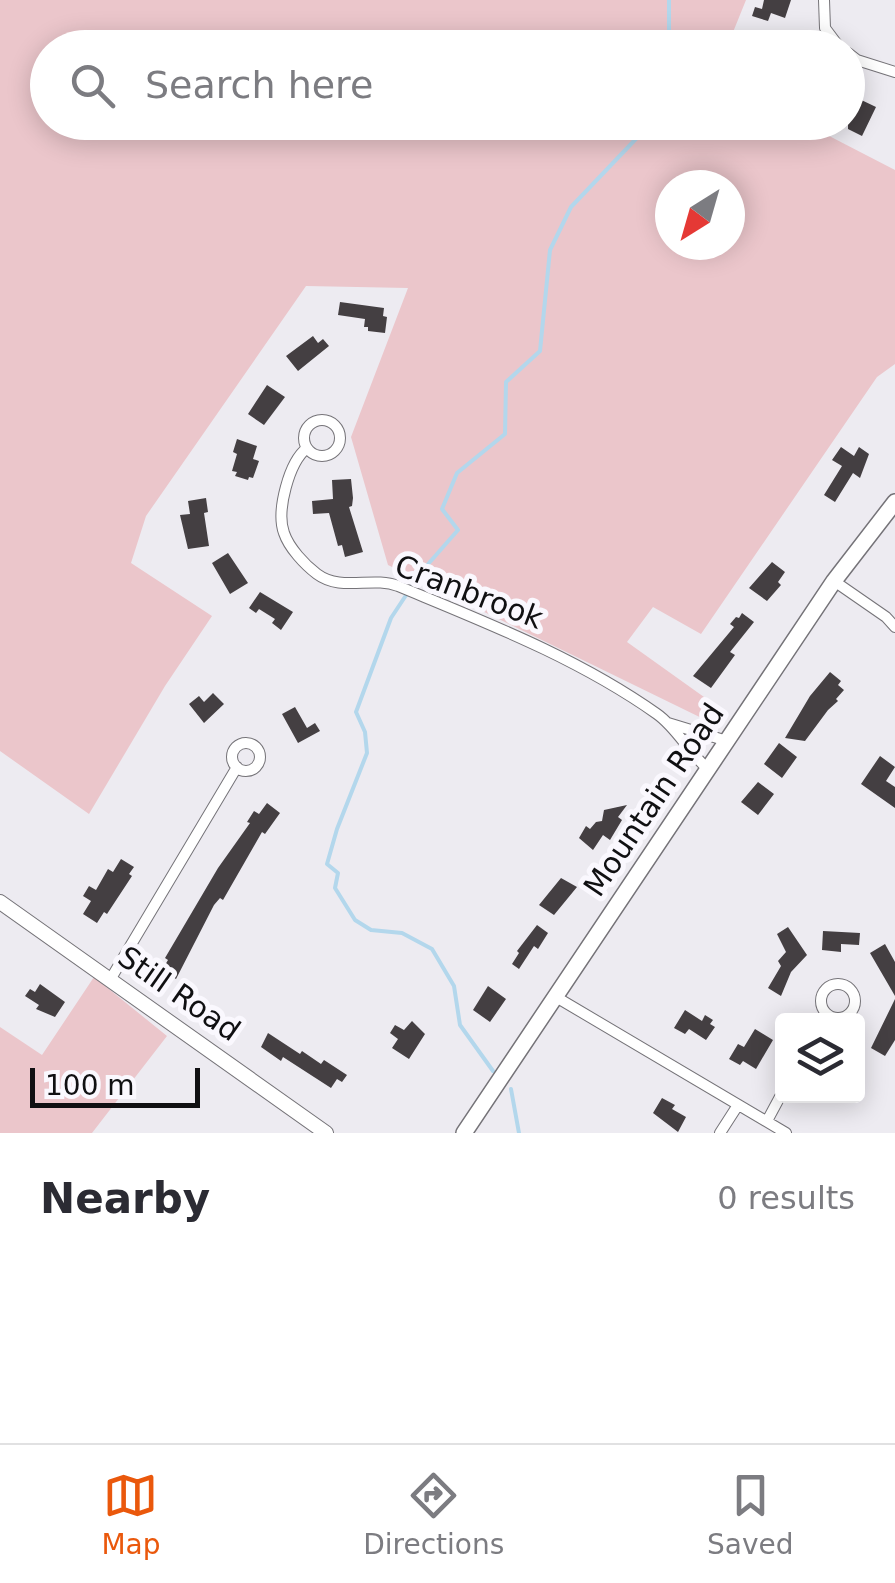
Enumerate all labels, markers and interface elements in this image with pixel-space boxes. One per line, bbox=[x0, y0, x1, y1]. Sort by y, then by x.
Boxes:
search box bbox=[30, 30, 865, 140]
icon: search bbox=[65, 58, 120, 113]
text: Search here bbox=[145, 63, 373, 107]
north arrow bbox=[655, 170, 745, 260]
street label: Cranbrook bbox=[390, 547, 549, 636]
street label: Mountain Road bbox=[576, 697, 731, 903]
street label: Still Road bbox=[112, 939, 247, 1048]
map controls bbox=[775, 1013, 865, 1103]
button: layers bbox=[775, 1013, 865, 1103]
scale bar bbox=[30, 1063, 200, 1108]
text: 100 m bbox=[45, 1069, 135, 1102]
text: Nearby bbox=[40, 1174, 210, 1223]
text: 0 results bbox=[717, 1179, 855, 1217]
tab: Map bbox=[101, 1468, 160, 1561]
tab: Directions bbox=[363, 1468, 504, 1561]
tab: Saved bbox=[707, 1468, 794, 1561]

